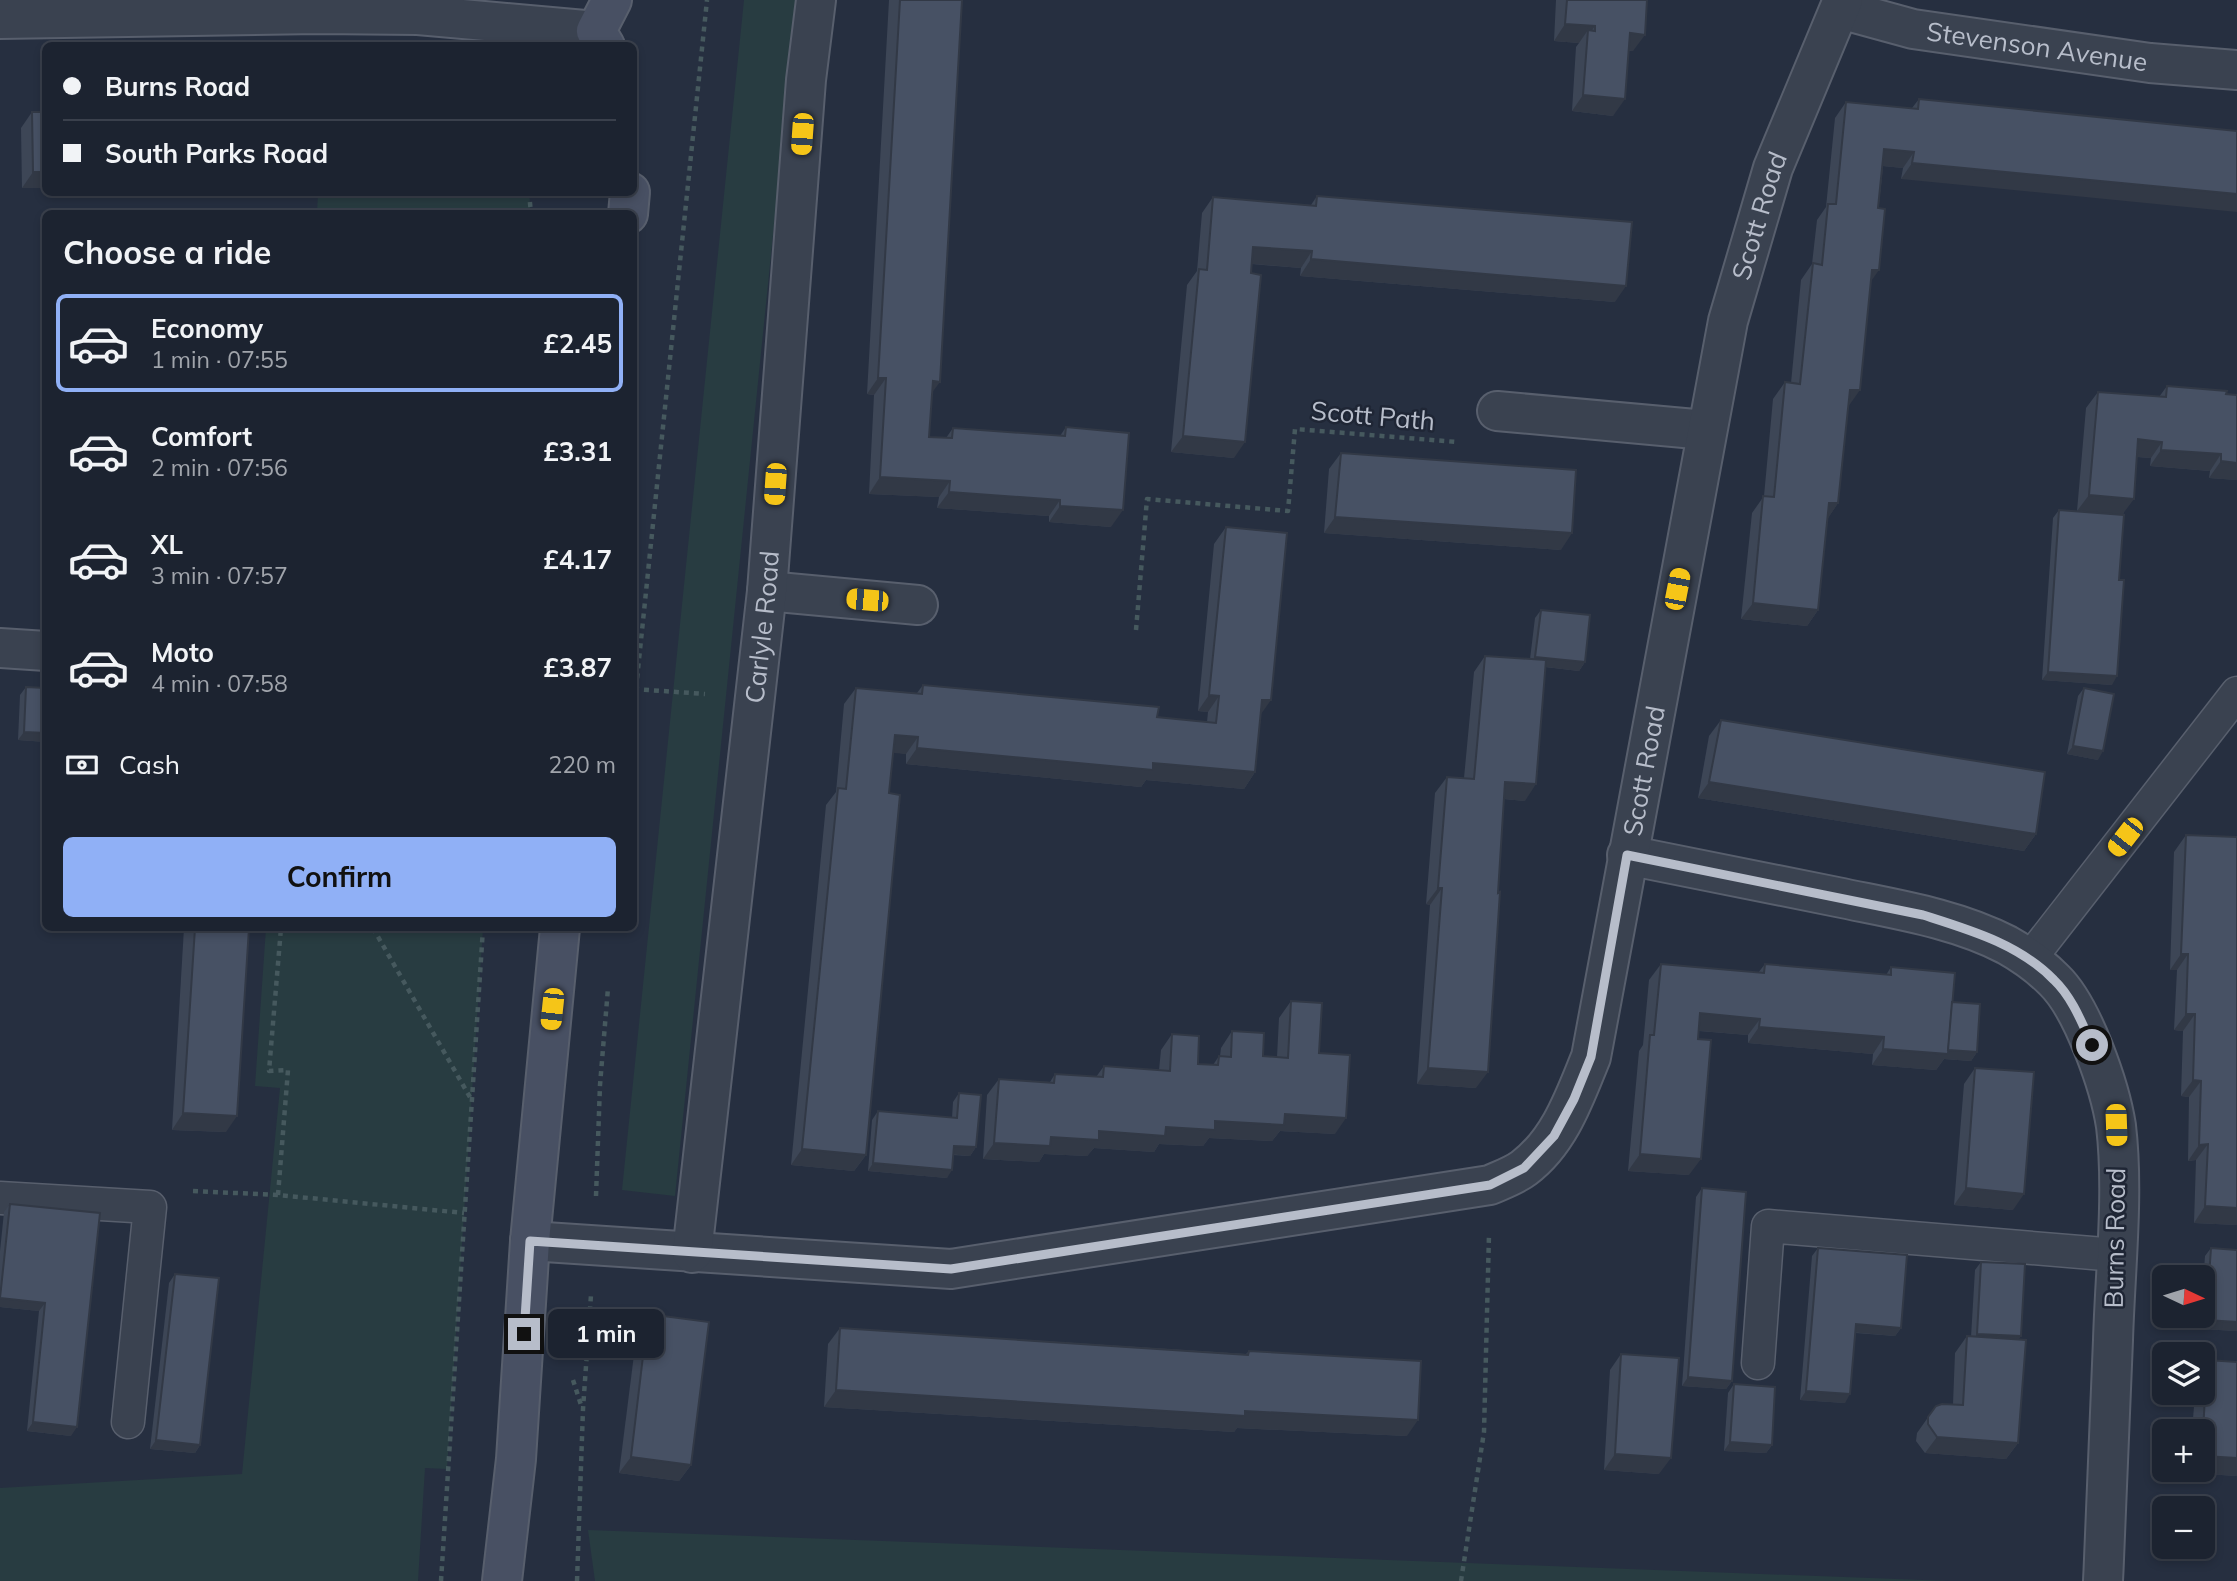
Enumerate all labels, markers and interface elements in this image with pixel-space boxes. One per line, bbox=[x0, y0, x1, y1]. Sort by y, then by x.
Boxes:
street label: Stevenson Avenue bbox=[1925, 14, 2150, 78]
text: Burns Road bbox=[105, 70, 250, 103]
car bbox=[791, 112, 814, 156]
text: South Parks Road bbox=[105, 137, 328, 170]
street label: Scott Road bbox=[1724, 147, 1794, 284]
text: Choose a ride bbox=[63, 232, 271, 272]
icon: car bbox=[67, 312, 130, 375]
text: Economy bbox=[151, 312, 263, 345]
text: £2.45 bbox=[543, 327, 612, 360]
text: 1 min · 07:55 bbox=[151, 345, 288, 374]
street label: Scott Path bbox=[1310, 394, 1436, 437]
icon: car bbox=[67, 420, 130, 483]
text: Comfort bbox=[151, 420, 252, 453]
text: £3.31 bbox=[543, 435, 612, 468]
text: 2 min · 07:56 bbox=[151, 453, 288, 482]
car bbox=[764, 462, 787, 506]
icon: car bbox=[67, 528, 130, 591]
text: XL bbox=[151, 528, 183, 561]
text: £4.17 bbox=[543, 543, 612, 576]
street label: Carlyle Road bbox=[737, 549, 786, 705]
text: 3 min · 07:57 bbox=[151, 561, 288, 590]
car bbox=[1663, 566, 1692, 612]
car bbox=[846, 588, 889, 612]
icon: car bbox=[67, 636, 130, 699]
text: Moto bbox=[151, 636, 214, 669]
text: £3.87 bbox=[543, 651, 612, 684]
text: 4 min · 07:58 bbox=[151, 669, 288, 698]
street label: Scott Road bbox=[1615, 703, 1672, 839]
icon: cash bbox=[63, 746, 101, 784]
text: Cash bbox=[119, 748, 180, 781]
text: 220 m bbox=[548, 750, 616, 779]
car bbox=[2104, 814, 2147, 860]
button: Confirm bbox=[63, 837, 616, 917]
car bbox=[540, 987, 565, 1031]
route start bbox=[2076, 1029, 2108, 1061]
car bbox=[2105, 1104, 2128, 1146]
street label: Burns Road bbox=[2097, 1167, 2132, 1309]
north arrow bbox=[2152, 1265, 2216, 1328]
map controls bbox=[2152, 1265, 2215, 1559]
callout: 1 min bbox=[548, 1310, 664, 1358]
route end bbox=[508, 1318, 540, 1350]
text: 1 min bbox=[576, 1319, 636, 1348]
button: layers bbox=[2152, 1342, 2215, 1405]
button: + bbox=[2152, 1419, 2215, 1482]
button: − bbox=[2152, 1496, 2215, 1559]

